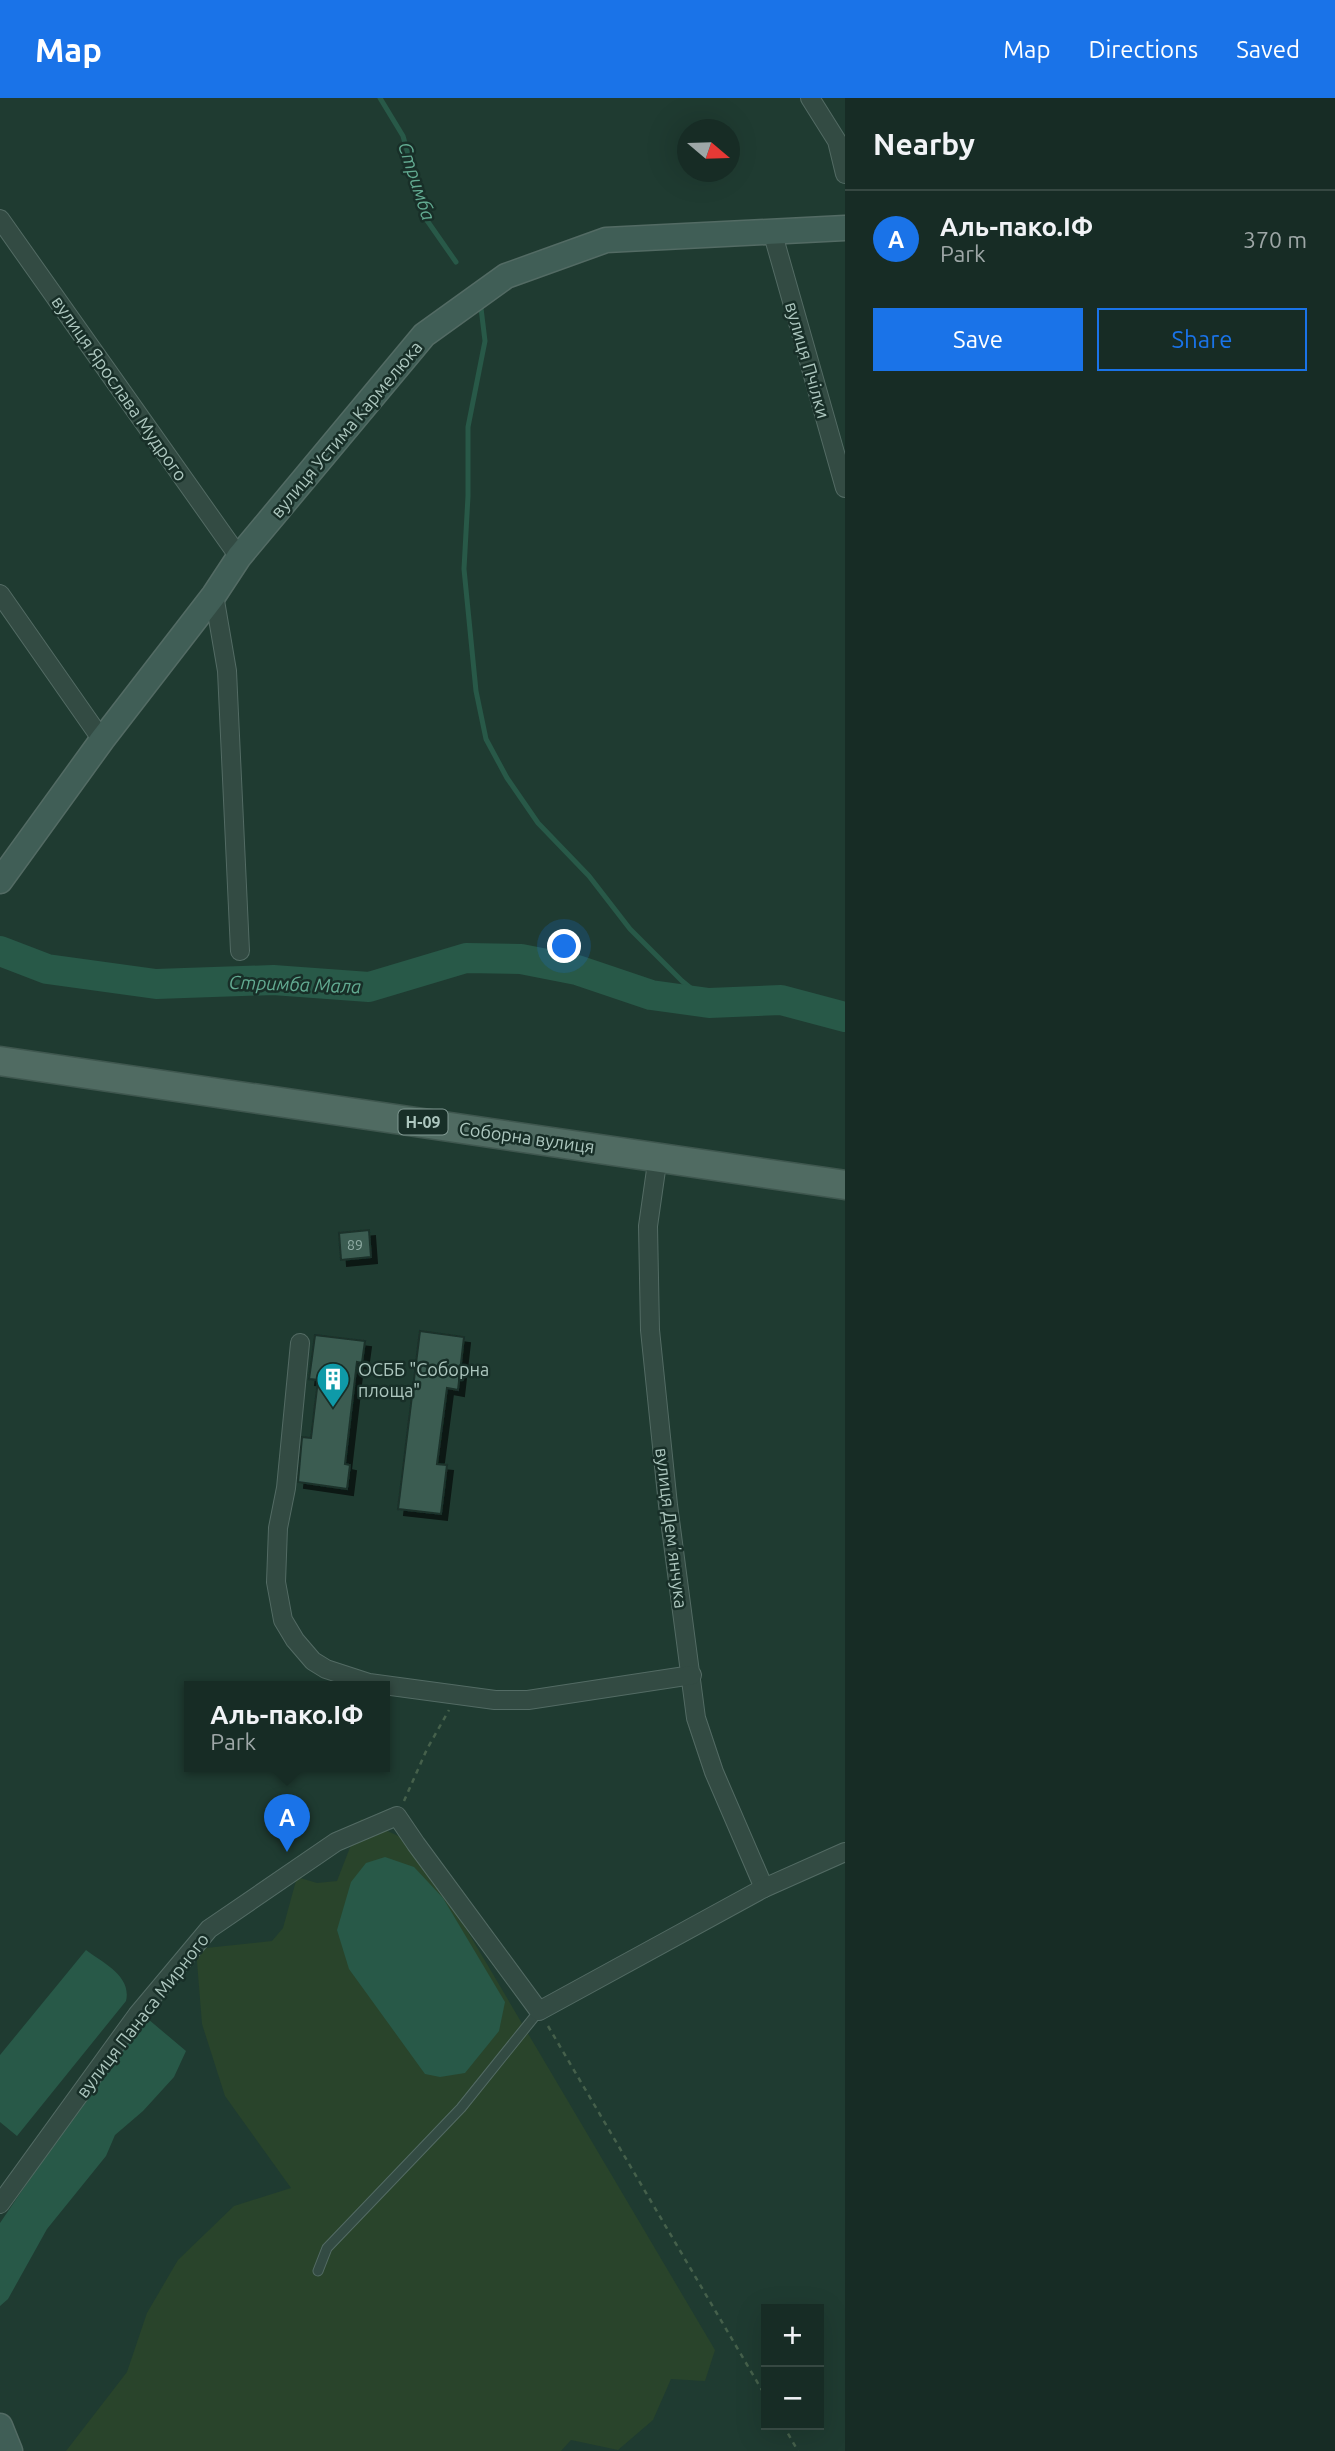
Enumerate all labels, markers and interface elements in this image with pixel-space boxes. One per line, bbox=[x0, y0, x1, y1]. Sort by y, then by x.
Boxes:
text: Map bbox=[35, 31, 102, 68]
text: Map bbox=[1003, 36, 1050, 63]
text: Directions bbox=[1088, 36, 1198, 63]
text: Saved bbox=[1236, 36, 1300, 63]
north arrow bbox=[677, 119, 740, 182]
text: Nearby bbox=[873, 127, 975, 161]
water label: Стримба bbox=[394, 139, 440, 223]
text: Аль-пако.ІФ bbox=[940, 212, 1093, 241]
text: A bbox=[888, 227, 904, 252]
text: 370 m bbox=[1243, 227, 1307, 252]
text: Park bbox=[940, 241, 986, 266]
street label: вулиця Ярослава Мудрого bbox=[48, 292, 192, 484]
street label: вулиця Пчілки bbox=[782, 299, 834, 421]
button: Save bbox=[873, 308, 1083, 371]
button: Share bbox=[1097, 308, 1307, 371]
street label: вулиця Устима Кармелюка bbox=[266, 337, 426, 521]
your location bbox=[547, 929, 581, 963]
water label: Стримба Мала bbox=[228, 971, 362, 997]
road number: Н-09 bbox=[398, 1110, 448, 1134]
street label: Соборна вулиця bbox=[458, 1118, 596, 1156]
house number: 89 bbox=[347, 1237, 363, 1253]
place label: ОСББ "Соборна площа" bbox=[358, 1359, 489, 1400]
building icon: ОСББ "Соборна площа" bbox=[314, 1360, 352, 1409]
street label: вулиця Демʼянчука bbox=[652, 1446, 692, 1610]
popup bbox=[184, 1681, 390, 1772]
text: Аль-пако.ІФ bbox=[210, 1700, 364, 1729]
text: Park bbox=[210, 1729, 256, 1754]
pin: A bbox=[264, 1794, 310, 1852]
street label: вулиця Панаса Мирного bbox=[72, 1929, 212, 2101]
map controls bbox=[761, 2304, 824, 2430]
button: + bbox=[761, 2304, 824, 2367]
button: − bbox=[761, 2367, 824, 2430]

